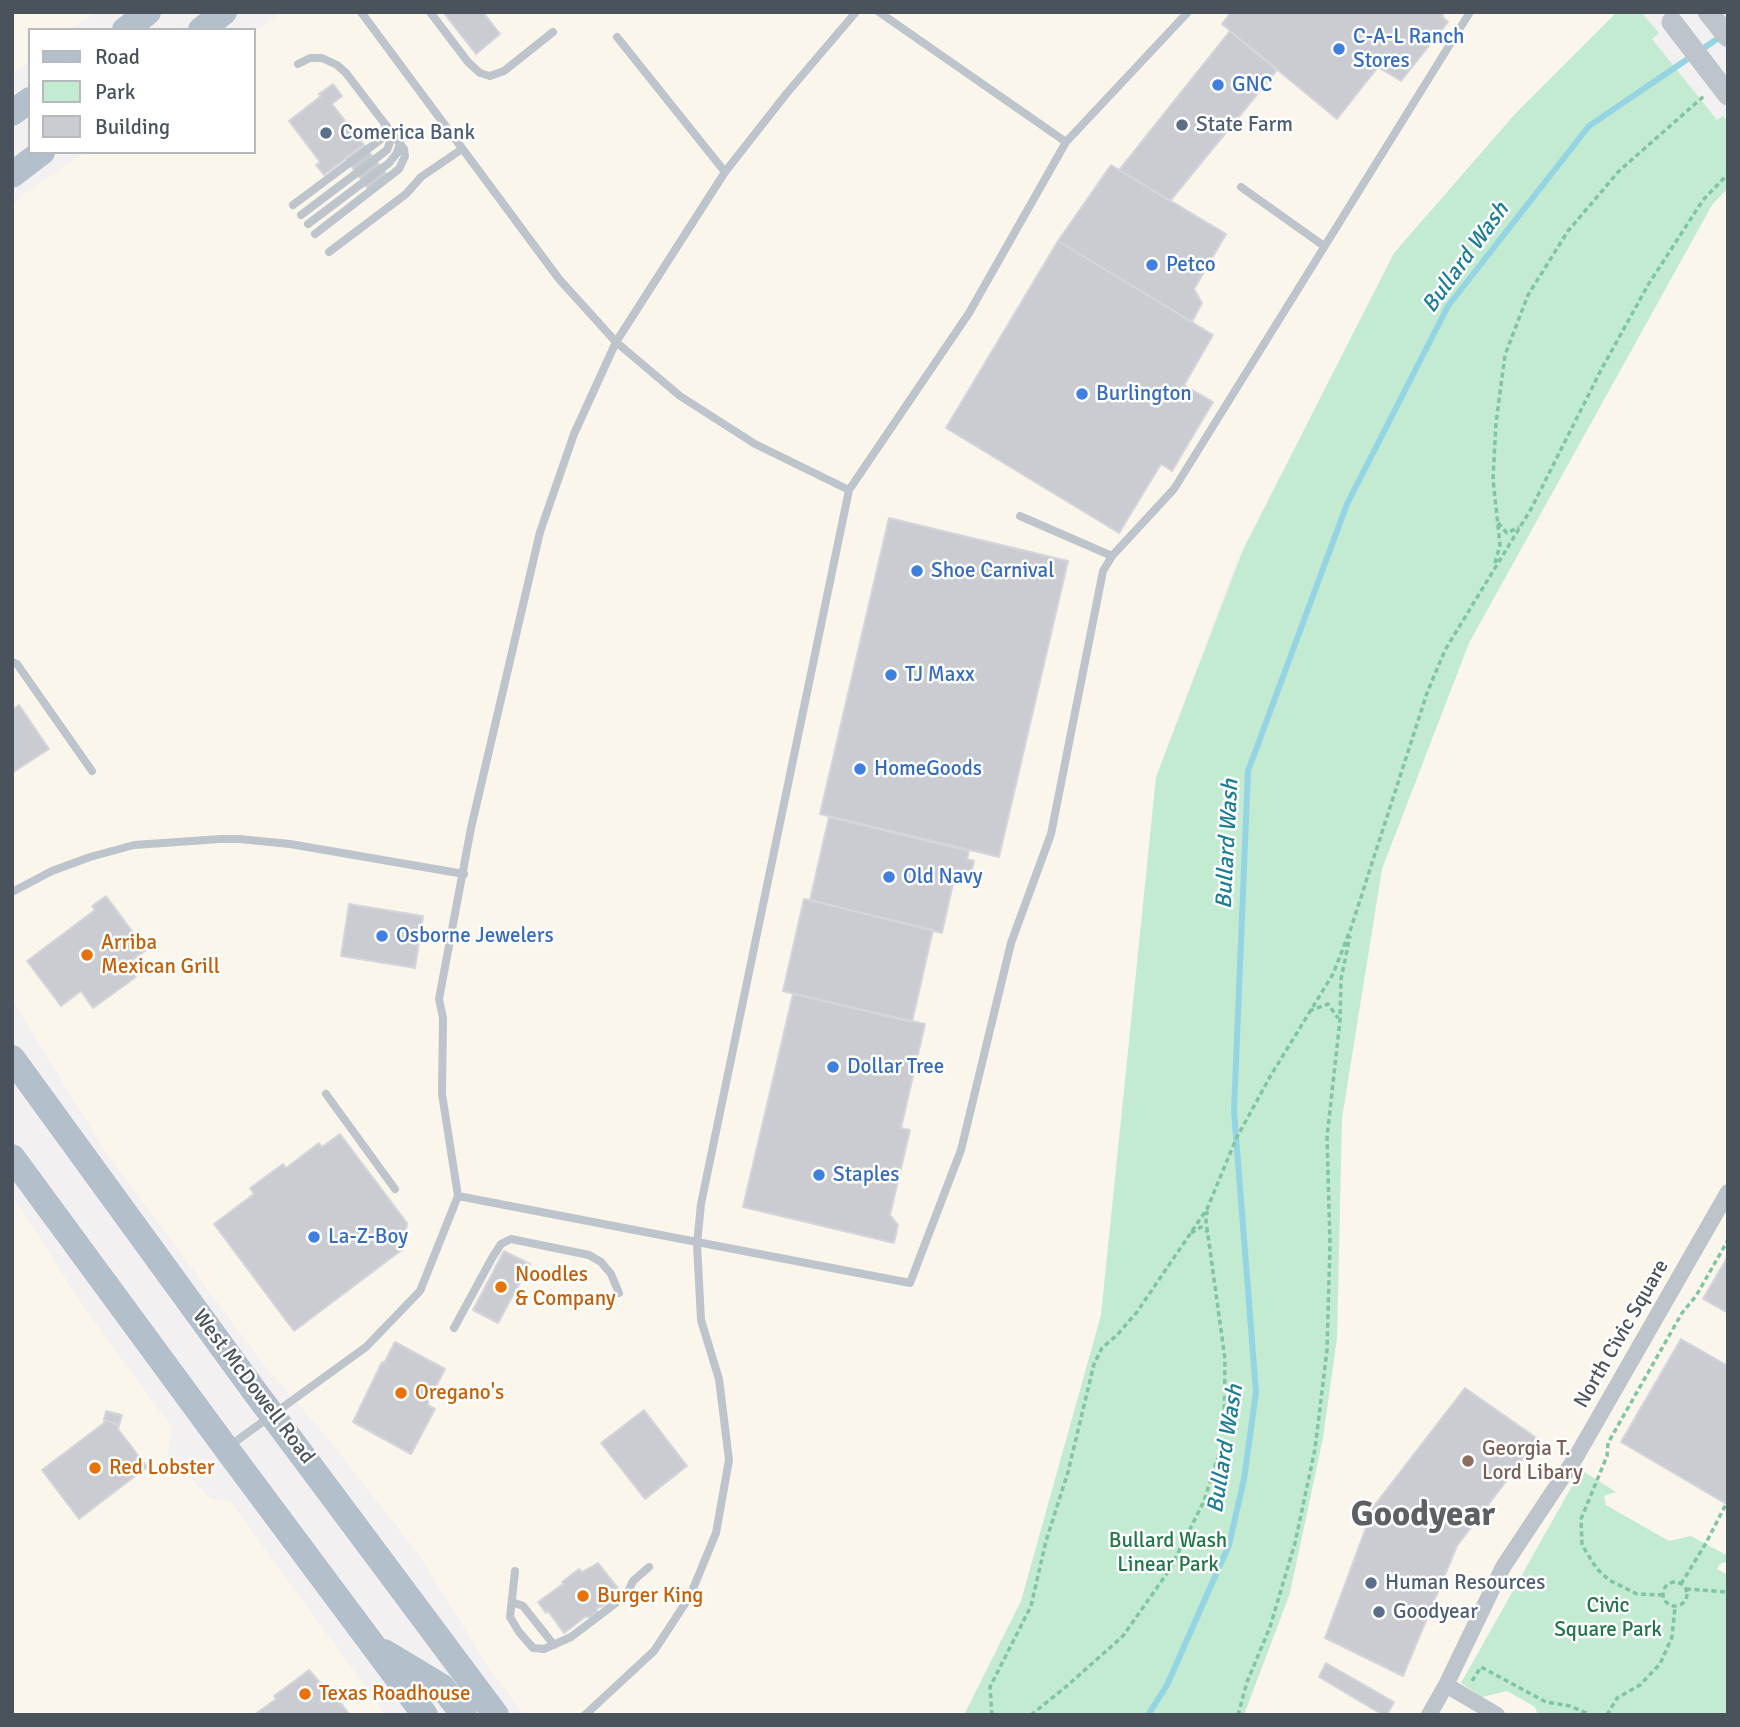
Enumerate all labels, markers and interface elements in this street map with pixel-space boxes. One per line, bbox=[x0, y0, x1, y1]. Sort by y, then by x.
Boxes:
place label: C-A-L Ranch Stores bbox=[1353, 24, 1464, 74]
legend bbox=[28, 28, 256, 154]
marker: C-A-L Ranch Stores bbox=[1331, 41, 1347, 57]
text: Road bbox=[95, 44, 140, 70]
place label: GNC bbox=[1232, 72, 1272, 98]
marker: GNC bbox=[1210, 77, 1226, 93]
text: Park bbox=[95, 79, 135, 105]
place label: State Farm bbox=[1196, 112, 1293, 138]
text: Building bbox=[95, 114, 170, 140]
marker: State Farm bbox=[1174, 117, 1190, 133]
place label: Comerica Bank bbox=[340, 120, 475, 146]
marker: Comerica Bank bbox=[318, 125, 334, 141]
water label: Bullard Wash bbox=[1417, 197, 1515, 319]
place label: Petco bbox=[1166, 252, 1216, 278]
marker: Petco bbox=[1144, 257, 1160, 273]
place label: Burlington bbox=[1096, 381, 1192, 407]
marker: Burlington bbox=[1074, 386, 1090, 402]
place label: Shoe Carnival bbox=[931, 558, 1054, 584]
marker: Shoe Carnival bbox=[909, 563, 925, 579]
place label: TJ Maxx bbox=[905, 662, 975, 688]
marker: TJ Maxx bbox=[883, 667, 899, 683]
place label: HomeGoods bbox=[874, 756, 982, 782]
marker: HomeGoods bbox=[852, 761, 868, 777]
water label: Bullard Wash bbox=[1211, 778, 1245, 910]
place label: Old Navy bbox=[903, 864, 983, 890]
marker: Old Navy bbox=[881, 869, 897, 885]
place label: Osborne Jewelers bbox=[396, 923, 554, 949]
marker: Osborne Jewelers bbox=[374, 928, 390, 944]
place label: Arriba Mexican Grill bbox=[101, 930, 220, 980]
marker: Arriba Mexican Grill bbox=[79, 947, 95, 963]
place label: Dollar Tree bbox=[847, 1054, 944, 1080]
marker: Dollar Tree bbox=[825, 1059, 841, 1075]
place label: Staples bbox=[833, 1162, 899, 1188]
marker: Staples bbox=[811, 1167, 827, 1183]
place label: La-Z-Boy bbox=[328, 1224, 408, 1250]
marker: La-Z-Boy bbox=[306, 1229, 322, 1245]
street label: North Civic Square bbox=[1569, 1255, 1675, 1413]
place label: Noodles & Company bbox=[515, 1262, 616, 1312]
marker: Noodles & Company bbox=[493, 1279, 509, 1295]
street label: West McDowell Road bbox=[187, 1305, 319, 1469]
place label: Oregano's bbox=[415, 1380, 504, 1406]
water label: Bullard Wash bbox=[1202, 1383, 1250, 1515]
marker: Oregano's bbox=[393, 1385, 409, 1401]
place label: Georgia T. Lord Libary bbox=[1482, 1436, 1583, 1486]
marker: Georgia T. Lord Libary bbox=[1460, 1453, 1476, 1469]
place label: Red Lobster bbox=[109, 1455, 215, 1481]
marker: Red Lobster bbox=[87, 1460, 103, 1476]
district label: Goodyear bbox=[1351, 1495, 1495, 1537]
park label: Bullard Wash Linear Park bbox=[1109, 1528, 1227, 1578]
place label: Human Resources bbox=[1385, 1570, 1545, 1596]
marker: Human Resources bbox=[1363, 1575, 1379, 1591]
place label: Burger King bbox=[597, 1583, 703, 1609]
marker: Burger King bbox=[575, 1588, 591, 1604]
park label: Civic Square Park bbox=[1554, 1593, 1662, 1643]
place label: Goodyear bbox=[1393, 1599, 1478, 1625]
marker: Goodyear bbox=[1371, 1604, 1387, 1620]
place label: Texas Roadhouse bbox=[319, 1681, 471, 1707]
marker: Texas Roadhouse bbox=[297, 1686, 313, 1702]

